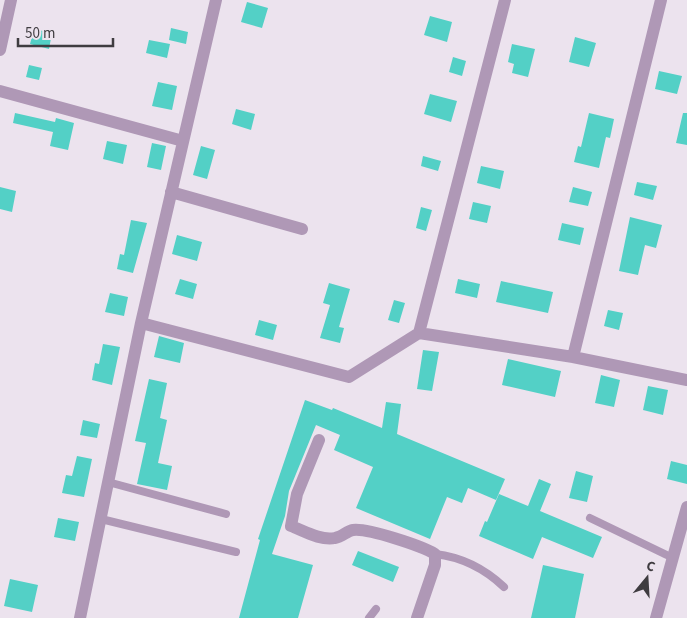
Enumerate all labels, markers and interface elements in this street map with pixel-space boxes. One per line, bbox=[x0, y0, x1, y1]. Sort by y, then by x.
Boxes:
scale bar bbox=[18, 15, 112, 47]
text: 50 m bbox=[25, 23, 55, 44]
north arrow bbox=[622, 553, 672, 603]
text: С bbox=[644, 556, 658, 577]

